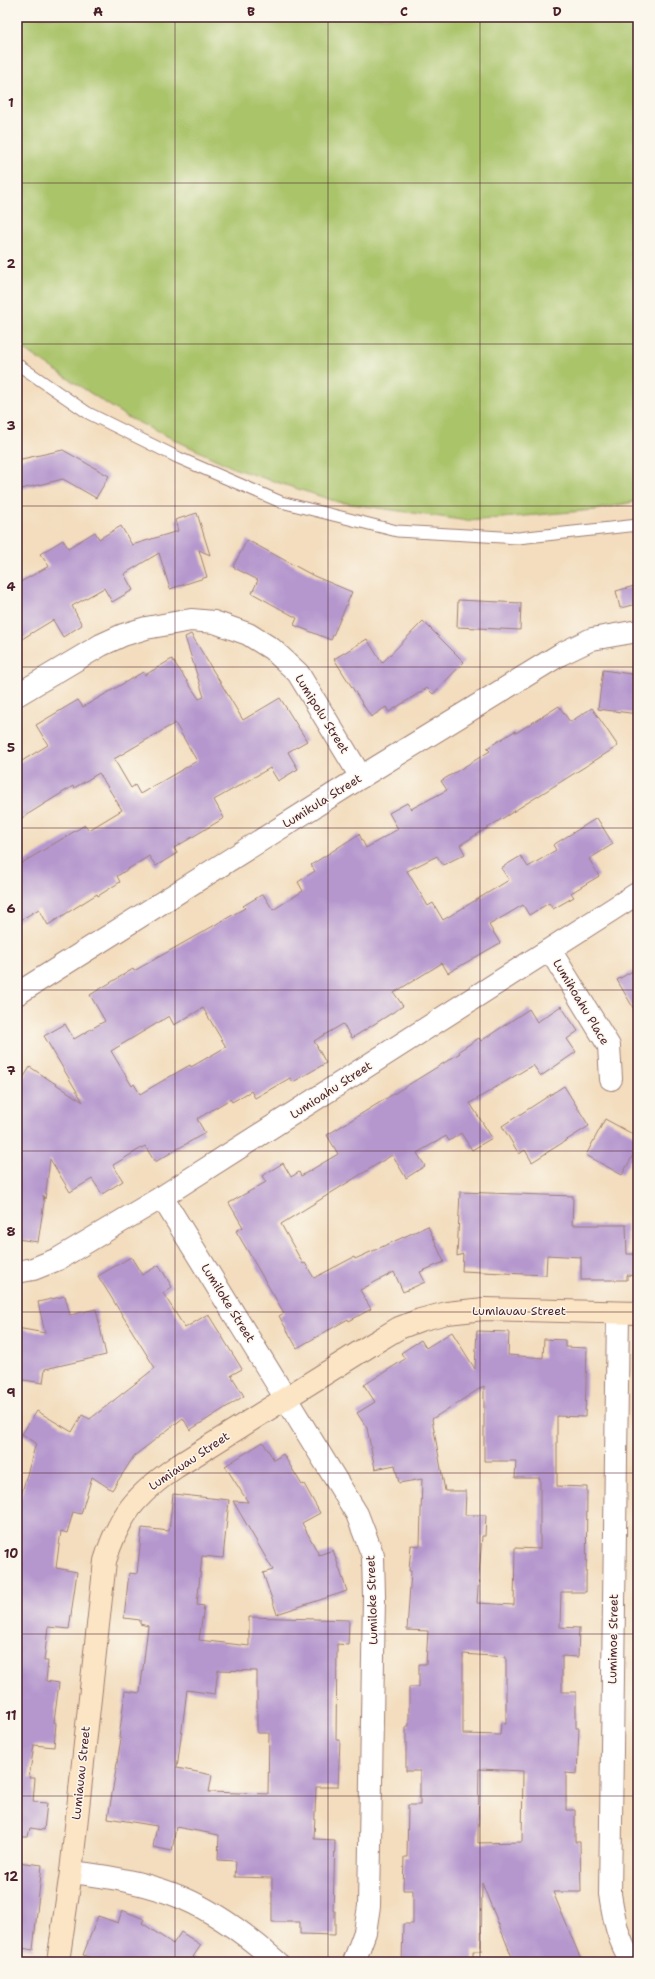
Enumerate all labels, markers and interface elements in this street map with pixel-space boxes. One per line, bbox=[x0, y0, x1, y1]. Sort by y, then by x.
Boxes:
text: A bbox=[93, 3, 103, 20]
text: B bbox=[247, 3, 255, 20]
text: C bbox=[400, 3, 408, 20]
text: D bbox=[552, 3, 562, 20]
text: 1 bbox=[8, 94, 14, 111]
text: 2 bbox=[6, 255, 16, 272]
text: 3 bbox=[6, 417, 16, 434]
text: 4 bbox=[6, 578, 16, 595]
street label: Lumipolu Street bbox=[291, 671, 353, 757]
text: 5 bbox=[7, 739, 15, 756]
street label: Lumikula Street bbox=[279, 770, 365, 832]
text: 6 bbox=[6, 900, 16, 917]
street label: Lumihoahu Place bbox=[549, 956, 613, 1048]
street label: Lumioahu Street bbox=[287, 1058, 375, 1122]
text: 7 bbox=[6, 1062, 16, 1079]
text: 8 bbox=[6, 1223, 16, 1240]
street label: Lumiloke Street bbox=[197, 1261, 259, 1345]
street label: Lumiauau Street bbox=[472, 1303, 566, 1319]
text: 9 bbox=[6, 1384, 16, 1401]
street label: Lumiauau Street bbox=[145, 1428, 233, 1494]
text: 10 bbox=[4, 1545, 18, 1562]
street label: Lumiloke Street bbox=[362, 1555, 382, 1645]
street label: Lumimoe Street bbox=[604, 1594, 622, 1684]
text: 11 bbox=[5, 1707, 17, 1724]
street label: Lumiauau Street bbox=[68, 1725, 94, 1821]
text: 12 bbox=[4, 1868, 18, 1885]

